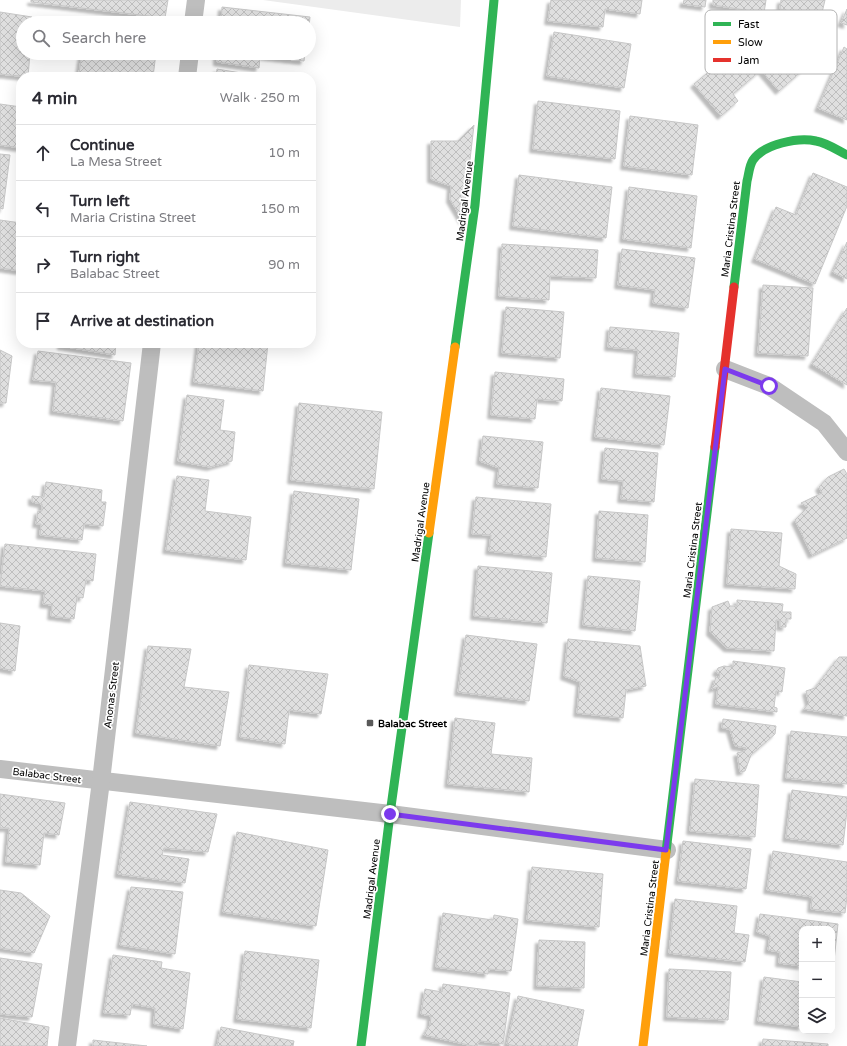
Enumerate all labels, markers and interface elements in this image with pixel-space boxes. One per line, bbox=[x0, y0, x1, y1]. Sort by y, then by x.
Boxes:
legend bbox=[705, 10, 837, 74]
search box bbox=[16, 16, 316, 60]
text: Fast bbox=[738, 18, 759, 31]
icon: search bbox=[30, 27, 52, 49]
text: Search here bbox=[62, 29, 146, 47]
text: Slow bbox=[738, 36, 763, 49]
text: Jam bbox=[738, 54, 759, 67]
text: 4 min bbox=[32, 88, 77, 109]
text: Walk · 250 m bbox=[220, 90, 300, 106]
text: Continue bbox=[70, 136, 134, 154]
icon: ahead bbox=[32, 142, 54, 164]
text: 10 m bbox=[268, 145, 300, 161]
text: La Mesa Street bbox=[70, 154, 162, 170]
street label: Madrigal Avenue bbox=[454, 160, 476, 242]
street label: Maria Cristina Street bbox=[719, 180, 743, 278]
text: Turn left bbox=[70, 192, 130, 210]
icon: left bbox=[32, 198, 54, 220]
text: 150 m bbox=[260, 201, 300, 217]
text: Maria Cristina Street bbox=[70, 210, 196, 226]
text: Turn right bbox=[70, 248, 140, 266]
icon: right bbox=[32, 254, 54, 276]
text: 90 m bbox=[268, 257, 300, 273]
text: Balabac Street bbox=[70, 266, 160, 282]
icon: arrive bbox=[32, 310, 54, 332]
text: Arrive at destination bbox=[70, 312, 214, 330]
route start bbox=[760, 377, 778, 395]
street label: Madrigal Avenue bbox=[409, 481, 433, 563]
street label: Maria Cristina Street bbox=[681, 501, 705, 599]
street label: Anonas Street bbox=[102, 661, 122, 729]
marker: Balabac Street bbox=[365, 718, 375, 728]
place label: Balabac Street bbox=[378, 718, 447, 730]
street label: Balabac Street bbox=[12, 766, 82, 786]
route end bbox=[381, 805, 399, 823]
street label: Madrigal Avenue bbox=[361, 838, 383, 920]
street label: Maria Cristina Street bbox=[638, 859, 662, 957]
map controls bbox=[799, 926, 835, 1034]
button: + bbox=[799, 926, 835, 962]
button: − bbox=[799, 962, 835, 998]
button: layers bbox=[799, 998, 835, 1034]

